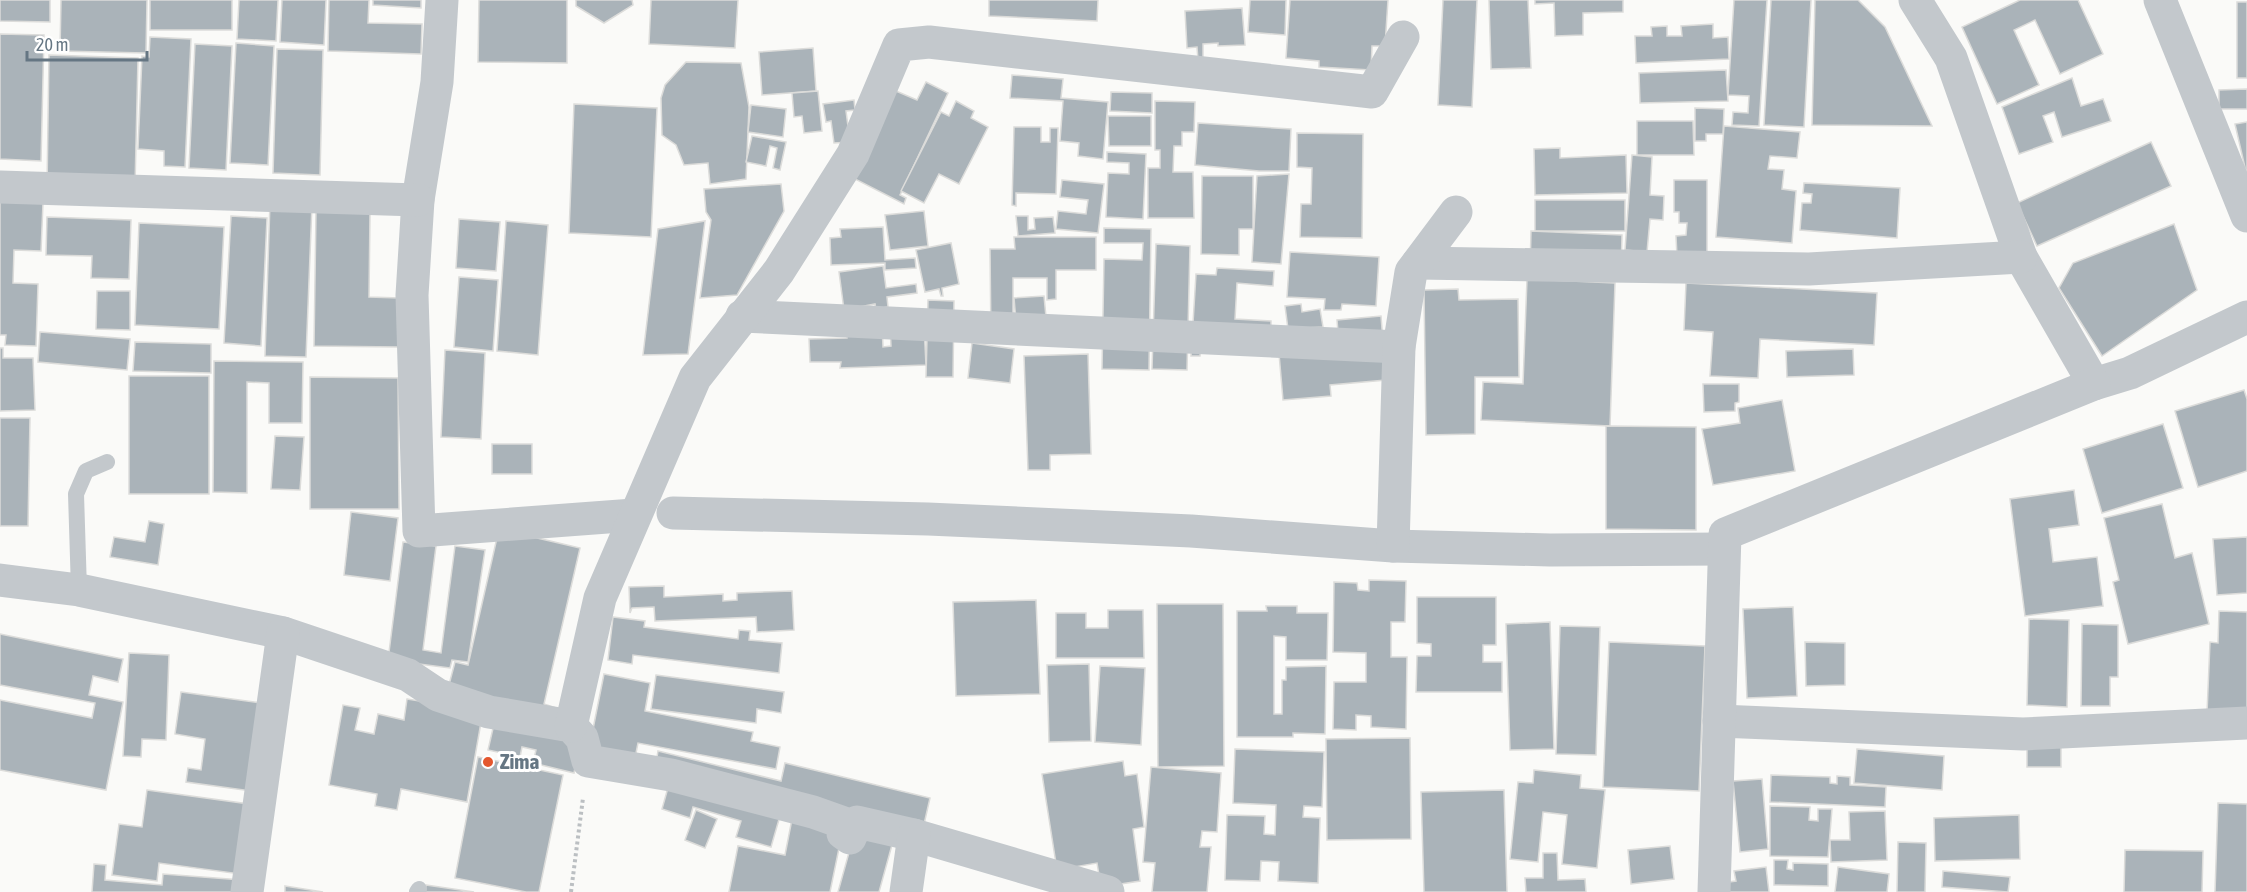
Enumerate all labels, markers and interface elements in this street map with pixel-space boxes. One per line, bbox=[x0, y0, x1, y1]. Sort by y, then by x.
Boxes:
scale bar bbox=[27, 24, 147, 62]
text: 20 m bbox=[36, 34, 68, 55]
place label: Zima bbox=[500, 749, 539, 773]
marker: Zima bbox=[481, 755, 495, 769]

